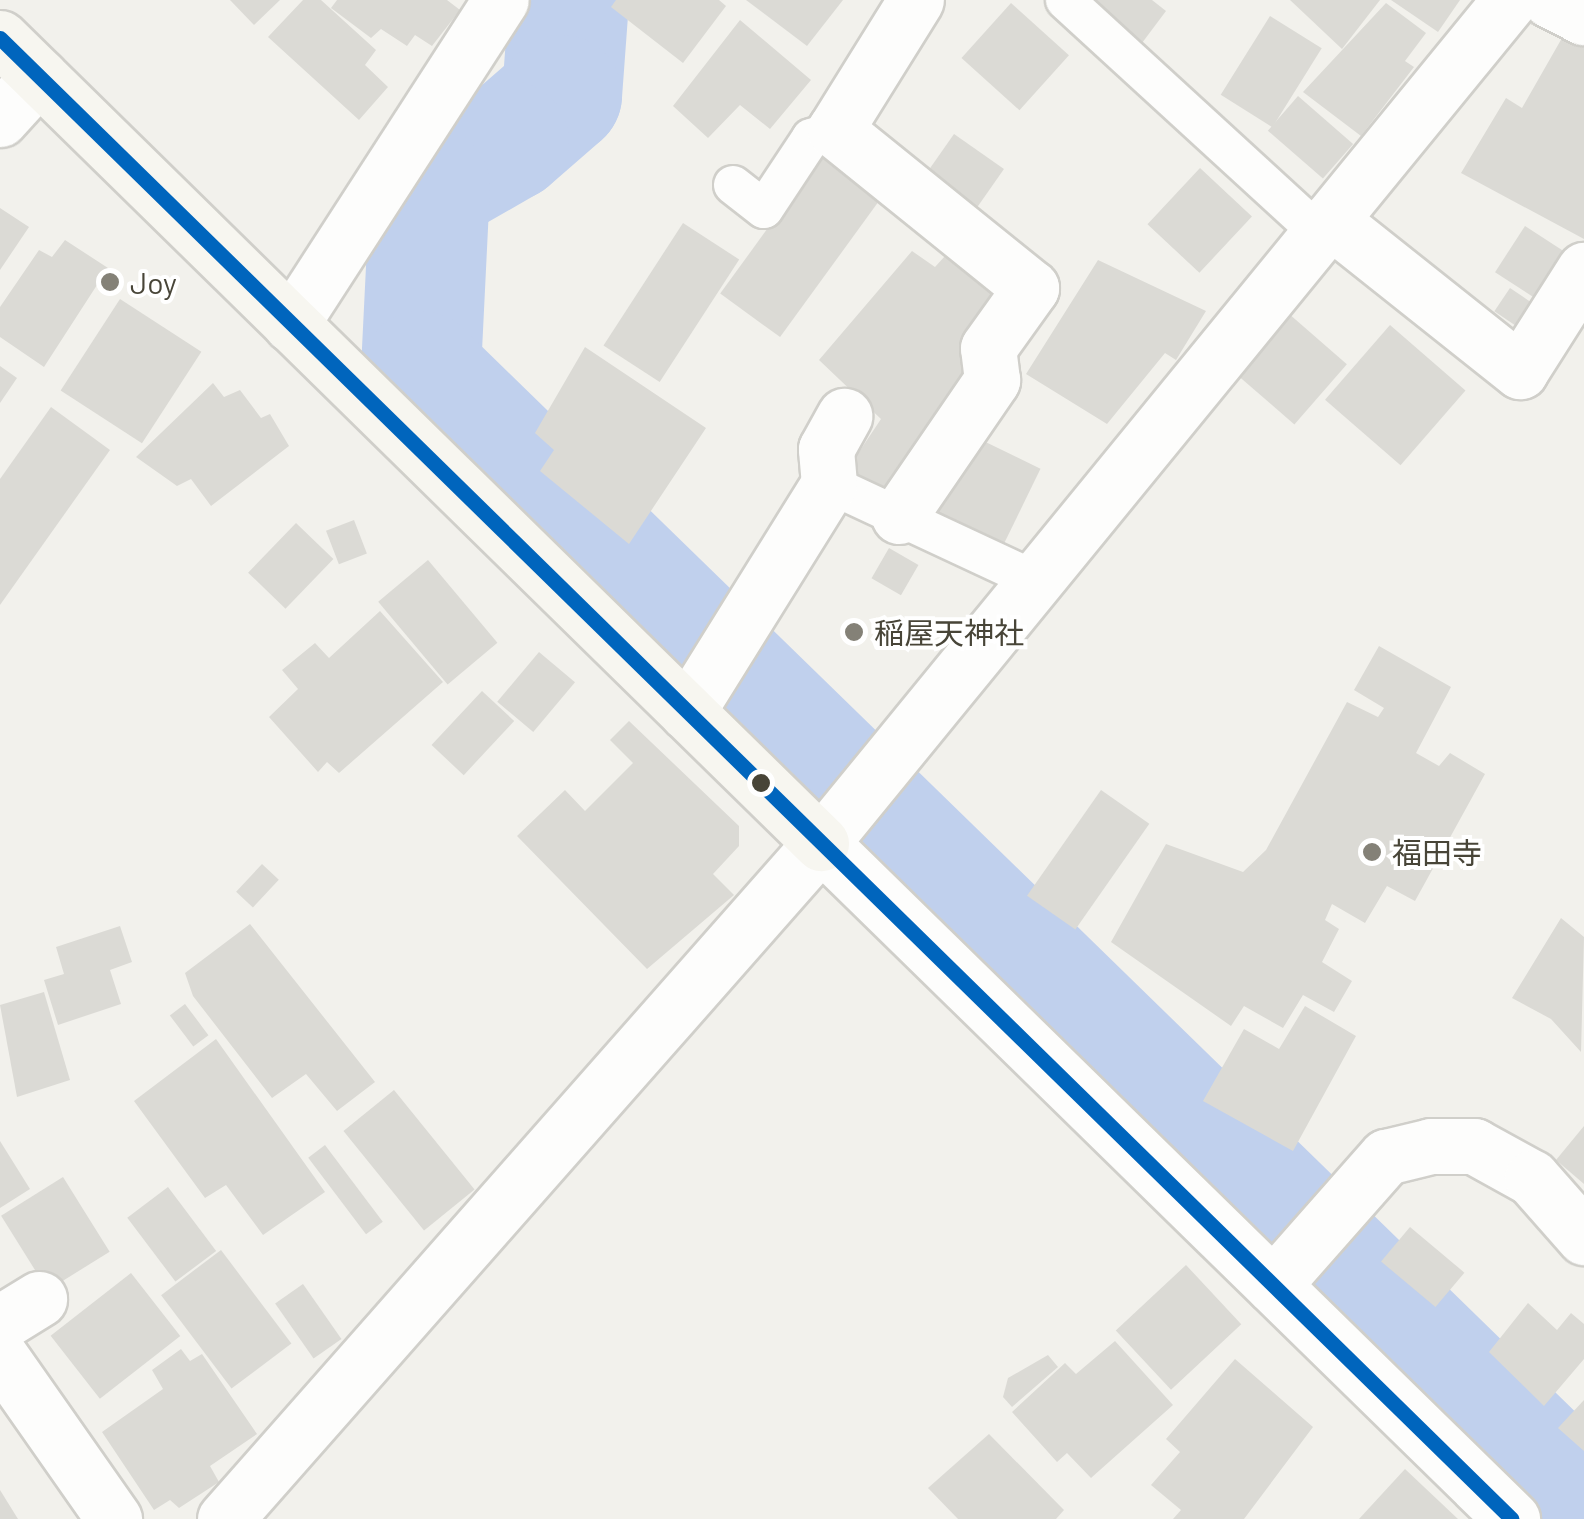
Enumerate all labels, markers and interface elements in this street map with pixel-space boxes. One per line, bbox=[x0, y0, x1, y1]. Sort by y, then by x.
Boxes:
place label: Joy bbox=[130, 264, 177, 300]
marker: Joy bbox=[99, 271, 121, 293]
place label: 稲屋天神社 bbox=[874, 614, 1024, 650]
marker: 稲屋天神社 bbox=[843, 621, 865, 643]
unlabelled marker bbox=[751, 773, 771, 793]
place label: 福田寺 bbox=[1392, 834, 1482, 870]
marker: 福田寺 bbox=[1361, 841, 1383, 863]

